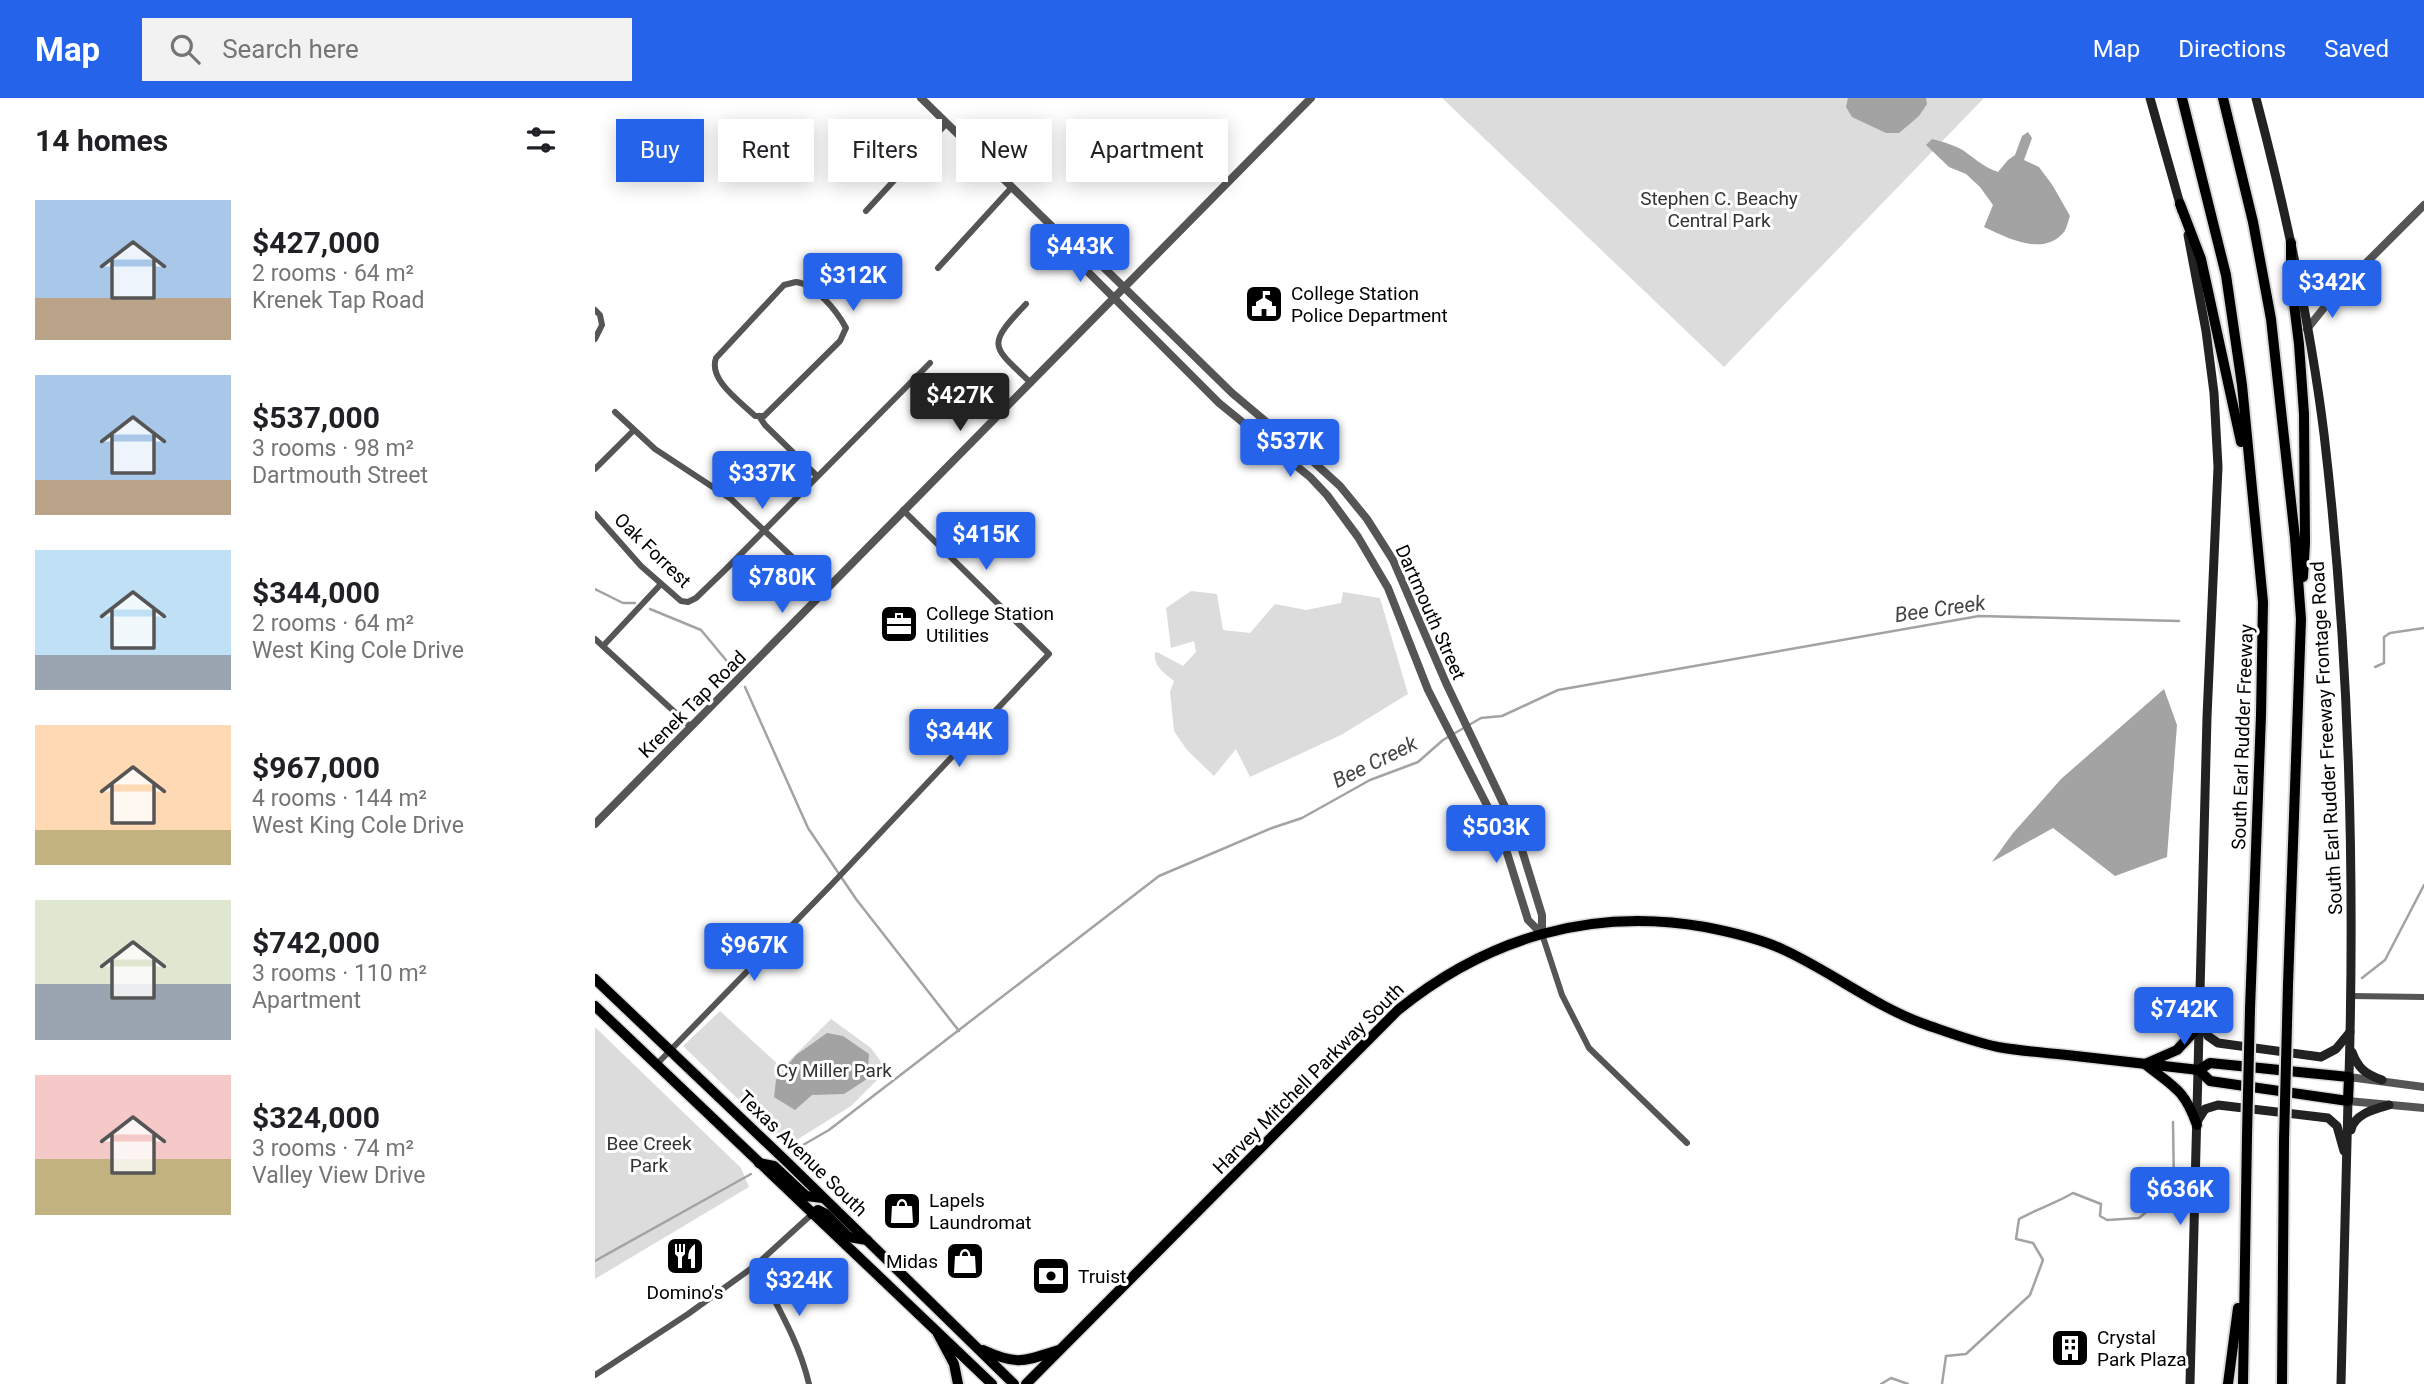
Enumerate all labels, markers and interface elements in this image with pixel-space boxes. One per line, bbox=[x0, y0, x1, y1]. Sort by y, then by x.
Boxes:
search box bbox=[142, 18, 632, 81]
text: Map bbox=[35, 30, 100, 69]
icon: search bbox=[166, 30, 204, 68]
text: Search here bbox=[222, 34, 359, 64]
text: Map bbox=[2093, 35, 2140, 63]
text: Directions bbox=[2178, 35, 2286, 63]
text: Saved bbox=[2324, 35, 2389, 63]
chip: Buy bbox=[616, 119, 704, 182]
chip: Rent bbox=[718, 119, 814, 182]
chip: Filters bbox=[828, 119, 942, 182]
chip: New bbox=[956, 119, 1052, 182]
chip: Apartment bbox=[1066, 119, 1228, 182]
icon: filters bbox=[522, 121, 560, 159]
text: 14 homes bbox=[35, 123, 168, 158]
park label: Stephen C. Beachy Central Park bbox=[1640, 187, 1798, 232]
text: $427,000 bbox=[252, 225, 380, 260]
pin: $443K bbox=[1031, 225, 1129, 284]
icon: home bbox=[91, 228, 175, 312]
text: $443K bbox=[1046, 233, 1114, 260]
pin: $312K bbox=[804, 254, 902, 313]
text: 2 rooms · 64 m² bbox=[252, 260, 414, 287]
pin: $342K bbox=[2283, 260, 2381, 320]
text: $312K bbox=[819, 262, 887, 289]
text: $342K bbox=[2298, 269, 2366, 296]
place label: College Station Police Department bbox=[1291, 282, 1448, 327]
public building icon: College Station Police Department bbox=[1243, 283, 1285, 325]
text: Krenek Tap Road bbox=[252, 287, 424, 314]
pin: $427K bbox=[911, 374, 1009, 433]
text: $427K bbox=[926, 382, 994, 409]
text: $537,000 bbox=[252, 400, 380, 435]
icon: home bbox=[91, 403, 175, 487]
pin: $537K bbox=[1241, 420, 1339, 479]
text: $537K bbox=[1256, 428, 1324, 455]
text: 3 rooms · 98 m² bbox=[252, 435, 414, 462]
pin: $337K bbox=[713, 452, 811, 511]
text: $337K bbox=[728, 460, 796, 487]
text: Dartmouth Street bbox=[252, 462, 428, 489]
street label: Oak Forrest bbox=[610, 508, 696, 593]
pin: $415K bbox=[937, 512, 1035, 572]
text: $415K bbox=[952, 521, 1020, 548]
street label: Dartmouth Street bbox=[1390, 541, 1471, 683]
pin: $780K bbox=[733, 556, 831, 615]
street label: South Earl Rudder Freeway Frontage Road bbox=[2306, 561, 2347, 915]
text: $780K bbox=[748, 564, 816, 591]
text: $344,000 bbox=[252, 575, 380, 610]
icon: home bbox=[91, 578, 175, 662]
water label: Bee Creek bbox=[1893, 591, 1988, 627]
place label: College Station Utilities bbox=[926, 602, 1054, 647]
office icon: College Station Utilities bbox=[878, 603, 920, 645]
text: 2 rooms · 64 m² bbox=[252, 610, 414, 637]
street label: South Earl Rudder Freeway bbox=[2227, 624, 2258, 850]
text: West King Cole Drive bbox=[252, 637, 464, 664]
street label: Krenek Tap Road bbox=[634, 646, 751, 763]
pin: $344K bbox=[910, 710, 1008, 769]
text: $344K bbox=[925, 718, 993, 745]
water label: Bee Creek bbox=[1329, 731, 1422, 793]
text: $967,000 bbox=[252, 750, 380, 785]
icon: home bbox=[91, 753, 175, 837]
text: 4 rooms · 144 m² bbox=[252, 785, 427, 812]
pin: $503K bbox=[1447, 806, 1545, 865]
text: West King Cole Drive bbox=[252, 812, 464, 839]
text: $503K bbox=[1462, 814, 1530, 841]
pin: $967K bbox=[705, 924, 803, 983]
text: $742,000 bbox=[252, 925, 380, 960]
icon: home bbox=[91, 928, 175, 1012]
text: $967K bbox=[720, 932, 788, 959]
text: 3 rooms · 110 m² bbox=[252, 960, 427, 987]
street label: Harvey Mitchell Parkway South bbox=[1208, 978, 1409, 1179]
text: Apartment bbox=[252, 987, 361, 1014]
pin: $742K bbox=[2135, 988, 2233, 1047]
text: $742K bbox=[2150, 996, 2218, 1023]
park label: Cy Miller Park bbox=[776, 1059, 892, 1082]
street label: Texas Avenue South bbox=[733, 1086, 872, 1221]
text: $324,000 bbox=[252, 1100, 380, 1135]
icon: home bbox=[91, 1103, 175, 1187]
park label: Bee Creek Park bbox=[606, 1132, 692, 1177]
text: 3 rooms · 74 m² bbox=[252, 1135, 414, 1162]
text: Valley View Drive bbox=[252, 1162, 426, 1189]
pin: $636K bbox=[2131, 1168, 2229, 1227]
text: $636K bbox=[2146, 1176, 2214, 1203]
place label: Lapels Laundromat bbox=[929, 1189, 1032, 1234]
shop icon: Lapels Laundromat bbox=[881, 1190, 923, 1232]
restaurant icon: Domino's bbox=[664, 1235, 706, 1277]
shop icon: Midas bbox=[944, 1240, 986, 1282]
place label: Midas bbox=[886, 1250, 938, 1273]
bank icon: Truist bbox=[1030, 1255, 1072, 1297]
pin: $324K bbox=[750, 1258, 848, 1318]
place label: Truist bbox=[1078, 1265, 1126, 1288]
text: $324K bbox=[765, 1267, 833, 1294]
place label: Domino's bbox=[646, 1281, 724, 1304]
place label: Crystal Park Plaza bbox=[2097, 1326, 2187, 1371]
building icon: Crystal Park Plaza bbox=[2049, 1327, 2091, 1369]

